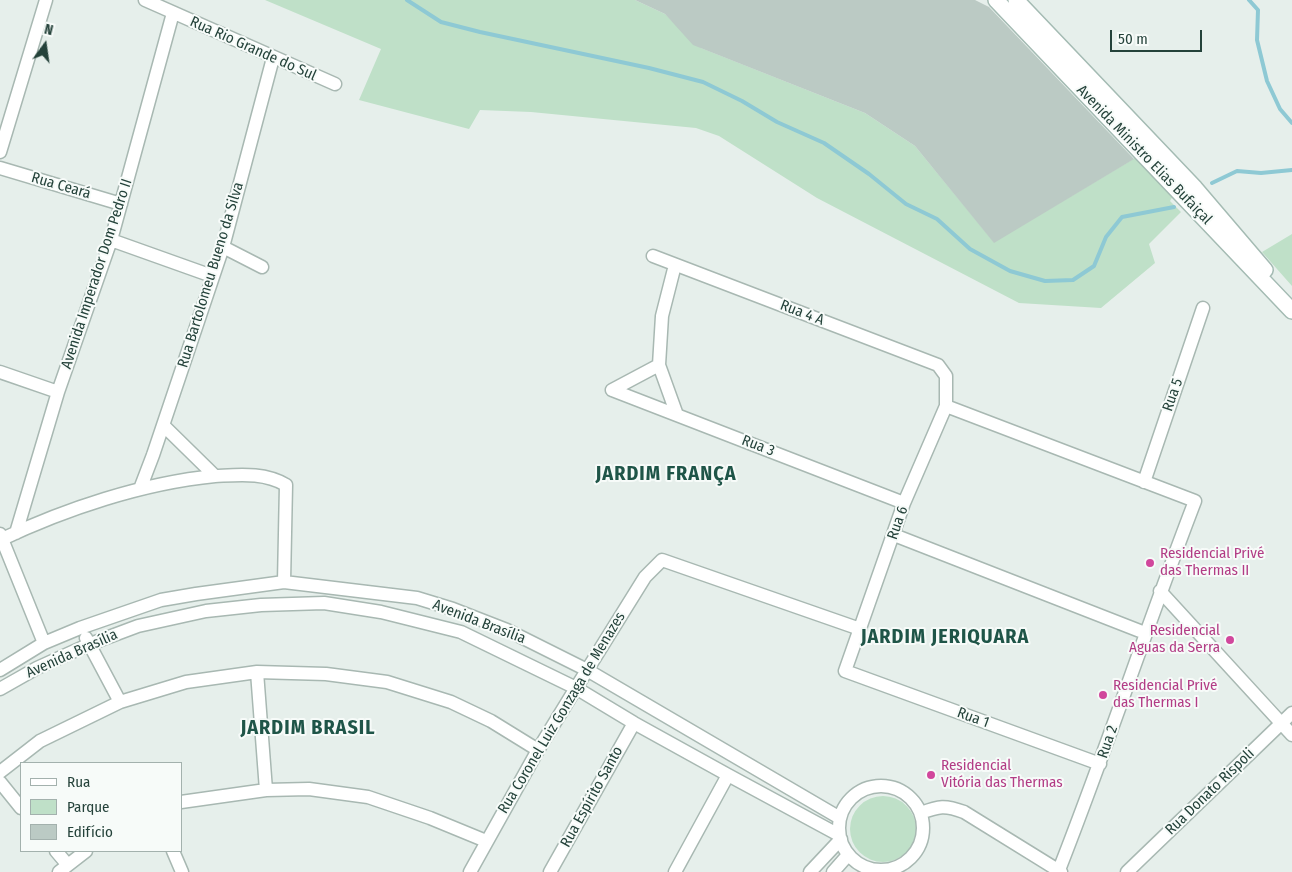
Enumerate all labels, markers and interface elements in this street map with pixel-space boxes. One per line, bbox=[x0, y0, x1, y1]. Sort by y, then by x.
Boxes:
street label: Rua Rio Grande do Sul bbox=[187, 13, 319, 85]
north arrow bbox=[20, 20, 70, 70]
scale bar bbox=[1112, 20, 1204, 52]
text: N bbox=[43, 21, 55, 39]
text: 50 m bbox=[1118, 30, 1148, 48]
street label: Avenida Ministro Elias Bufaiçal bbox=[1073, 82, 1215, 228]
street label: Rua Ceará bbox=[29, 169, 93, 203]
street label: Avenida Imperador Dom Pedro II bbox=[58, 177, 136, 371]
street label: Rua Bartolomeu Bueno da Silva bbox=[174, 180, 248, 370]
street label: Rua 4 A bbox=[778, 296, 826, 330]
street label: Rua 5 bbox=[1159, 376, 1187, 414]
street label: Rua 3 bbox=[739, 432, 777, 460]
district label: JARDIM FRANÇA bbox=[594, 462, 738, 486]
street label: Rua 6 bbox=[884, 504, 912, 542]
place label: Residencial Privé das Thermas II bbox=[1160, 545, 1264, 580]
marker: Residencial Privé das Thermas II bbox=[1144, 557, 1156, 569]
street label: Avenida Brasília bbox=[430, 596, 528, 648]
street label: Rua Coronel Luiz Gonzaga de Menazes bbox=[495, 609, 629, 817]
place label: Residencial Aguas da Serra bbox=[1129, 622, 1220, 657]
district label: JARDIM JERIQUARA bbox=[859, 625, 1031, 649]
street label: Avenida Brasília bbox=[24, 626, 120, 682]
marker: Residencial Aguas da Serra bbox=[1224, 634, 1236, 646]
place label: Residencial Privé das Thermas I bbox=[1113, 677, 1217, 712]
marker: Residencial Privé das Thermas I bbox=[1097, 689, 1109, 701]
street label: Rua 1 bbox=[955, 704, 991, 732]
district label: JARDIM BRASIL bbox=[239, 716, 377, 740]
street label: Rua 2 bbox=[1094, 723, 1122, 761]
street label: Rua Espírito Santo bbox=[557, 743, 627, 851]
street label: Rua Donato Rispoli bbox=[1162, 745, 1258, 839]
place label: Residencial Vitória das Thermas bbox=[941, 757, 1063, 792]
legend bbox=[20, 762, 182, 852]
marker: Residencial Vitória das Thermas bbox=[925, 769, 937, 781]
text: Rua bbox=[67, 773, 90, 791]
text: Parque bbox=[67, 798, 110, 816]
text: Edifício bbox=[67, 823, 113, 841]

